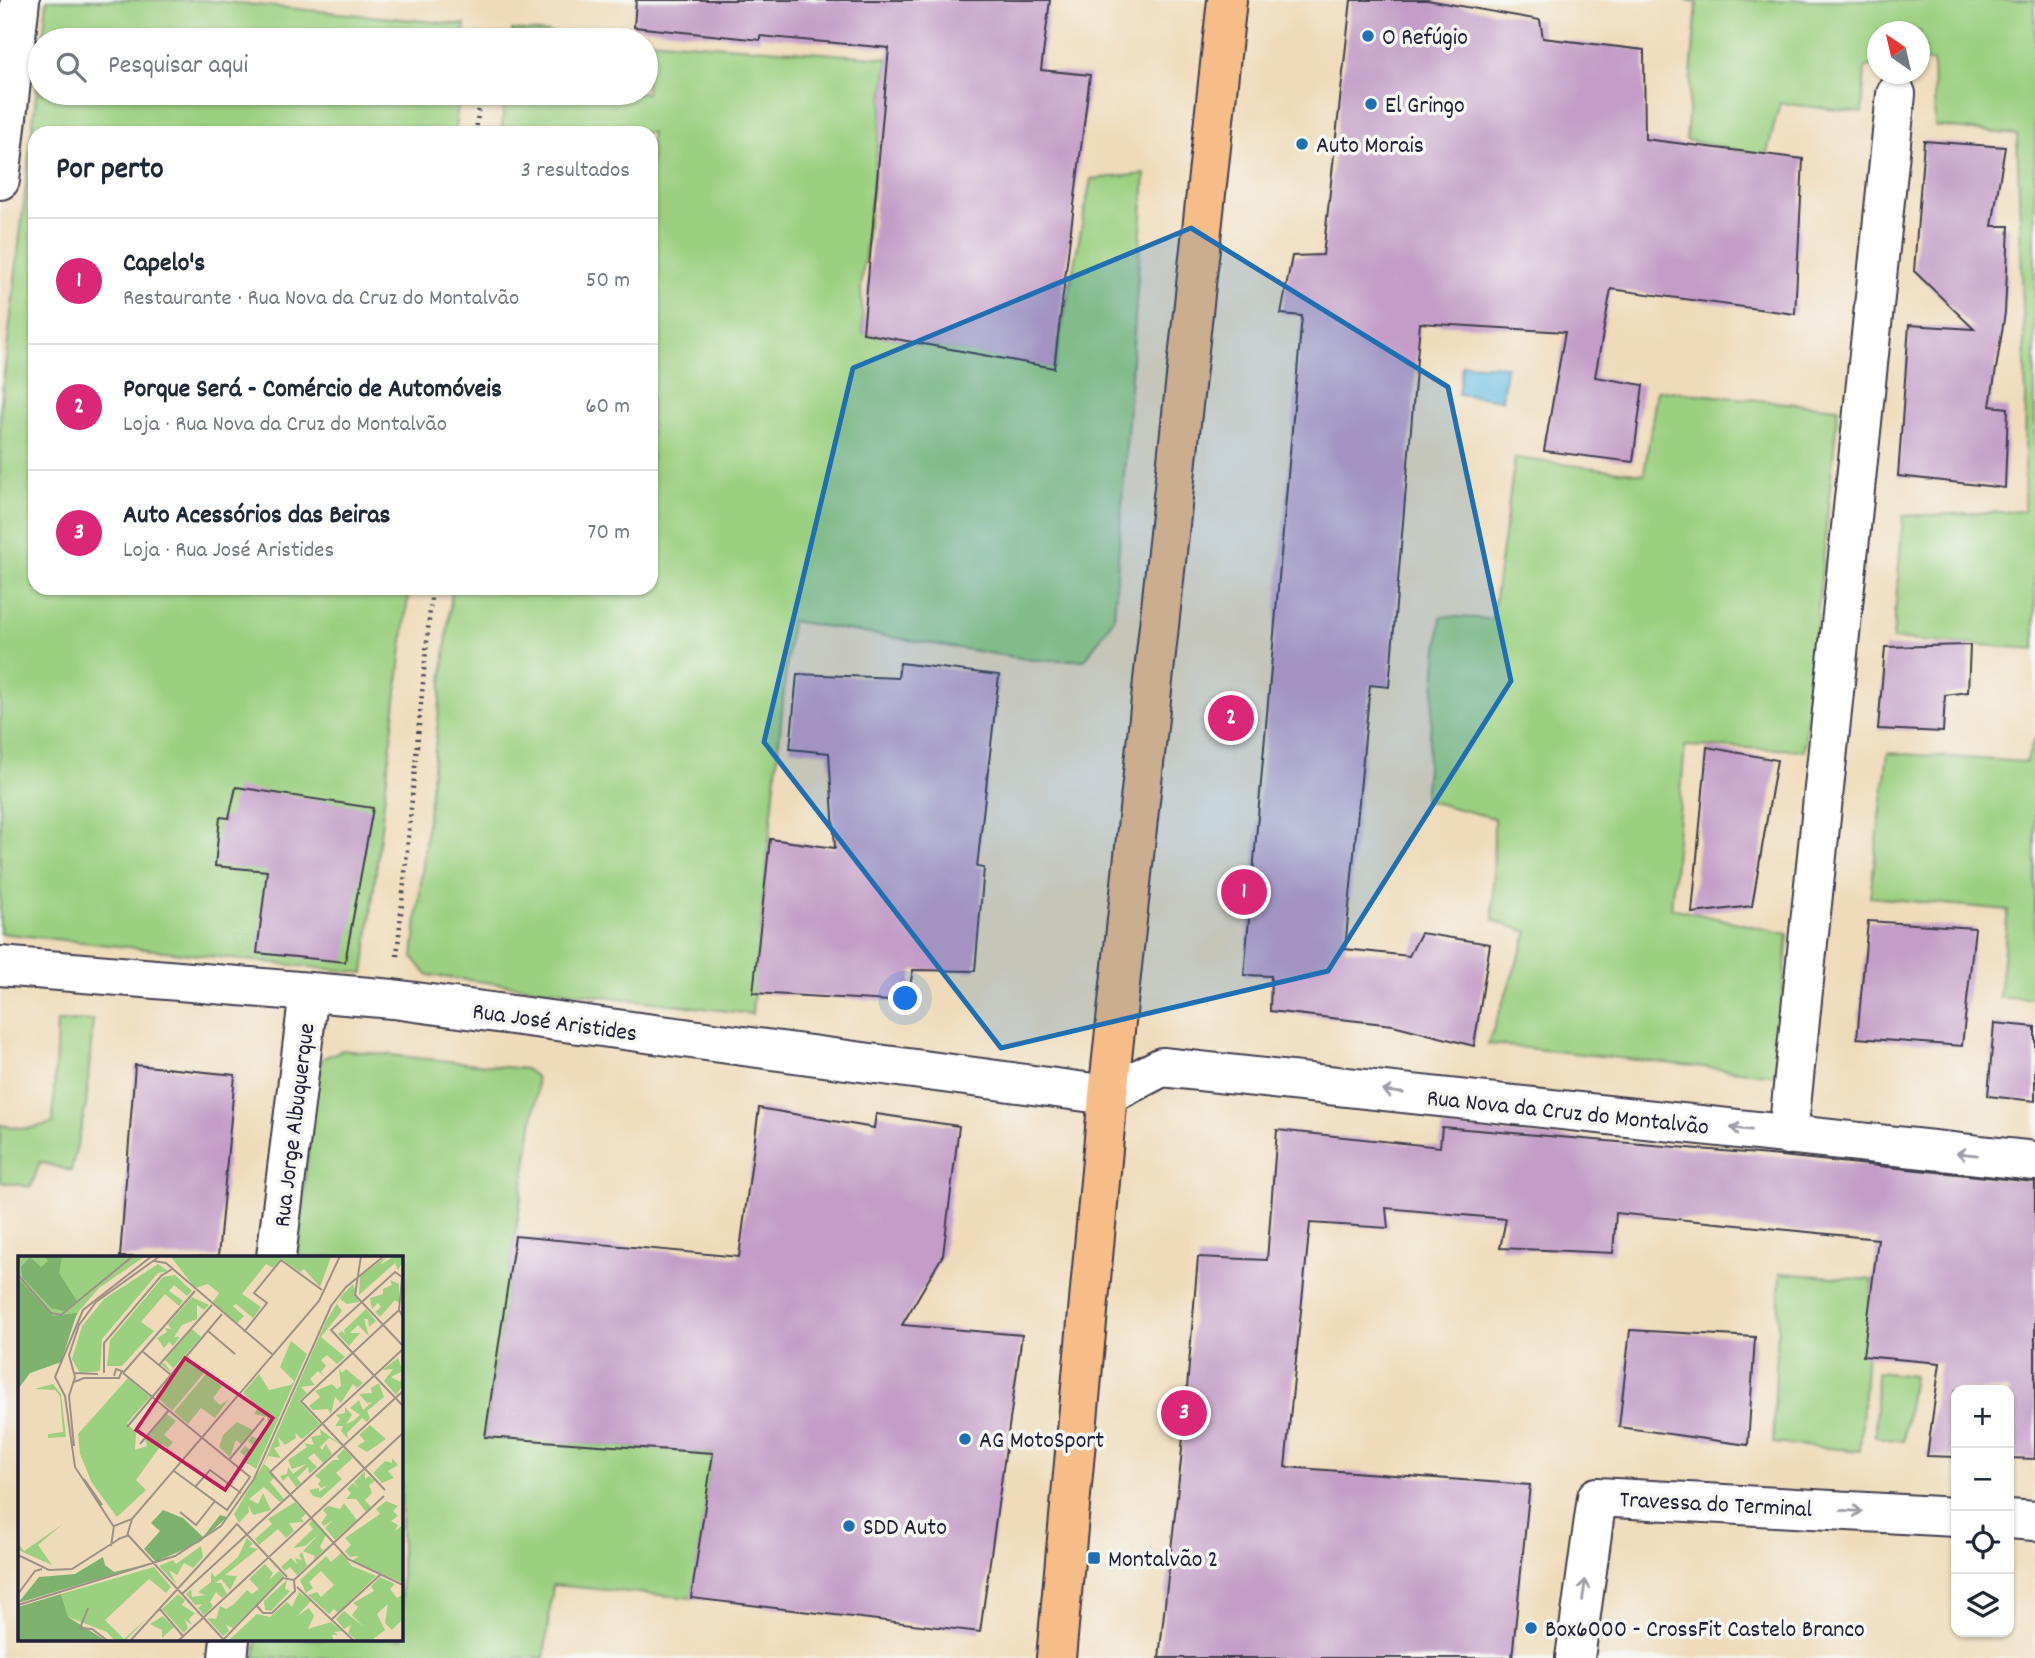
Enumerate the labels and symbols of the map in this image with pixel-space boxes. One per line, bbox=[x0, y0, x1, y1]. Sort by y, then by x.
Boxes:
north arrow bbox=[1867, 21, 1930, 84]
place label: O Refúgio bbox=[1382, 22, 1468, 56]
marker: O Refúgio bbox=[1360, 28, 1376, 44]
place label: El Gringo bbox=[1385, 90, 1465, 124]
marker: El Gringo bbox=[1363, 96, 1379, 112]
place label: Auto Morais bbox=[1316, 130, 1424, 164]
marker: Auto Morais bbox=[1294, 136, 1310, 152]
pin: 2 bbox=[1208, 692, 1254, 744]
pin: 1 bbox=[1221, 866, 1267, 918]
your location bbox=[888, 981, 922, 1015]
street label: Rua José Aristides bbox=[470, 996, 639, 1052]
street label: Rua Jorge Albuquerque bbox=[267, 1021, 325, 1229]
street label: Rua Nova da Cruz do Montalvão bbox=[1425, 1082, 1710, 1146]
one-way arrow bbox=[1382, 1085, 1405, 1098]
one-way arrow bbox=[1730, 1123, 1753, 1136]
one-way arrow bbox=[1956, 1147, 1979, 1160]
inset map bbox=[18, 1256, 402, 1640]
pin: 3 bbox=[1161, 1387, 1207, 1439]
place label: AG MotoSport bbox=[979, 1425, 1104, 1459]
marker: AG MotoSport bbox=[957, 1431, 973, 1447]
street label: Travessa do Terminal bbox=[1619, 1484, 1813, 1528]
one-way arrow bbox=[1840, 1504, 1863, 1517]
place label: SDD Auto bbox=[863, 1512, 947, 1546]
marker: SDD Auto bbox=[841, 1518, 857, 1534]
place label: Montalvão 2 bbox=[1108, 1544, 1218, 1578]
marker: Montalvão 2 bbox=[1086, 1550, 1102, 1566]
one-way arrow bbox=[1578, 1580, 1591, 1602]
place label: Box6000 - CrossFit Castelo Branco bbox=[1545, 1614, 1865, 1648]
marker: Box6000 - CrossFit Castelo Branco bbox=[1523, 1620, 1539, 1636]

